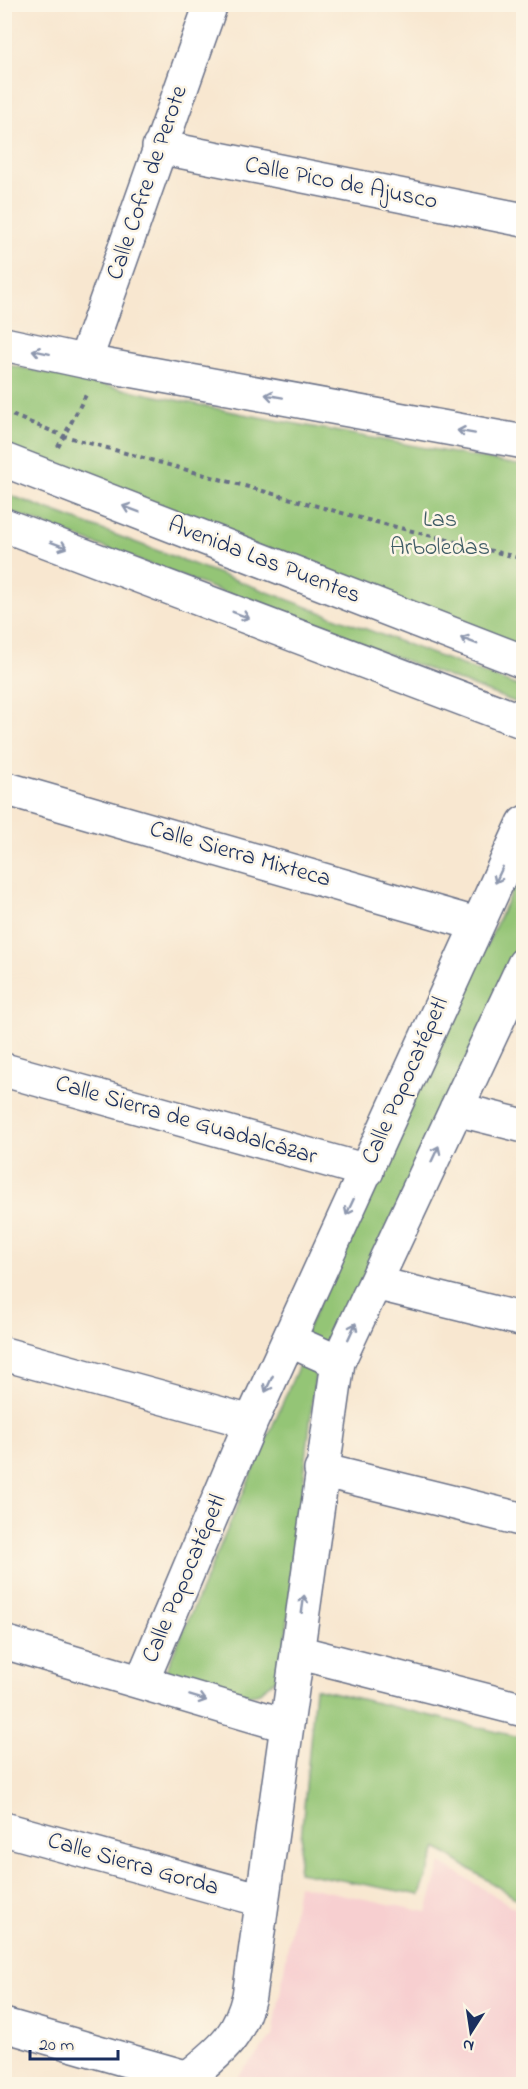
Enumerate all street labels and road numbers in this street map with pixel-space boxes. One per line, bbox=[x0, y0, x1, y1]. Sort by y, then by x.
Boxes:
street label: Calle Cofre de Perote bbox=[98, 81, 198, 285]
street label: Calle Pico de Ajusco bbox=[242, 148, 440, 220]
street label: Avenida Las Puentes bbox=[163, 508, 365, 614]
street label: Calle Sierra Mixteca bbox=[145, 812, 335, 898]
street label: Calle Popocatépetl bbox=[353, 992, 459, 1170]
street label: Calle Sierra de Guadalcázar bbox=[51, 1067, 322, 1175]
street label: Calle Popocatépetl bbox=[134, 1489, 236, 1669]
street label: Calle Sierra Gorda bbox=[43, 1824, 223, 1906]

